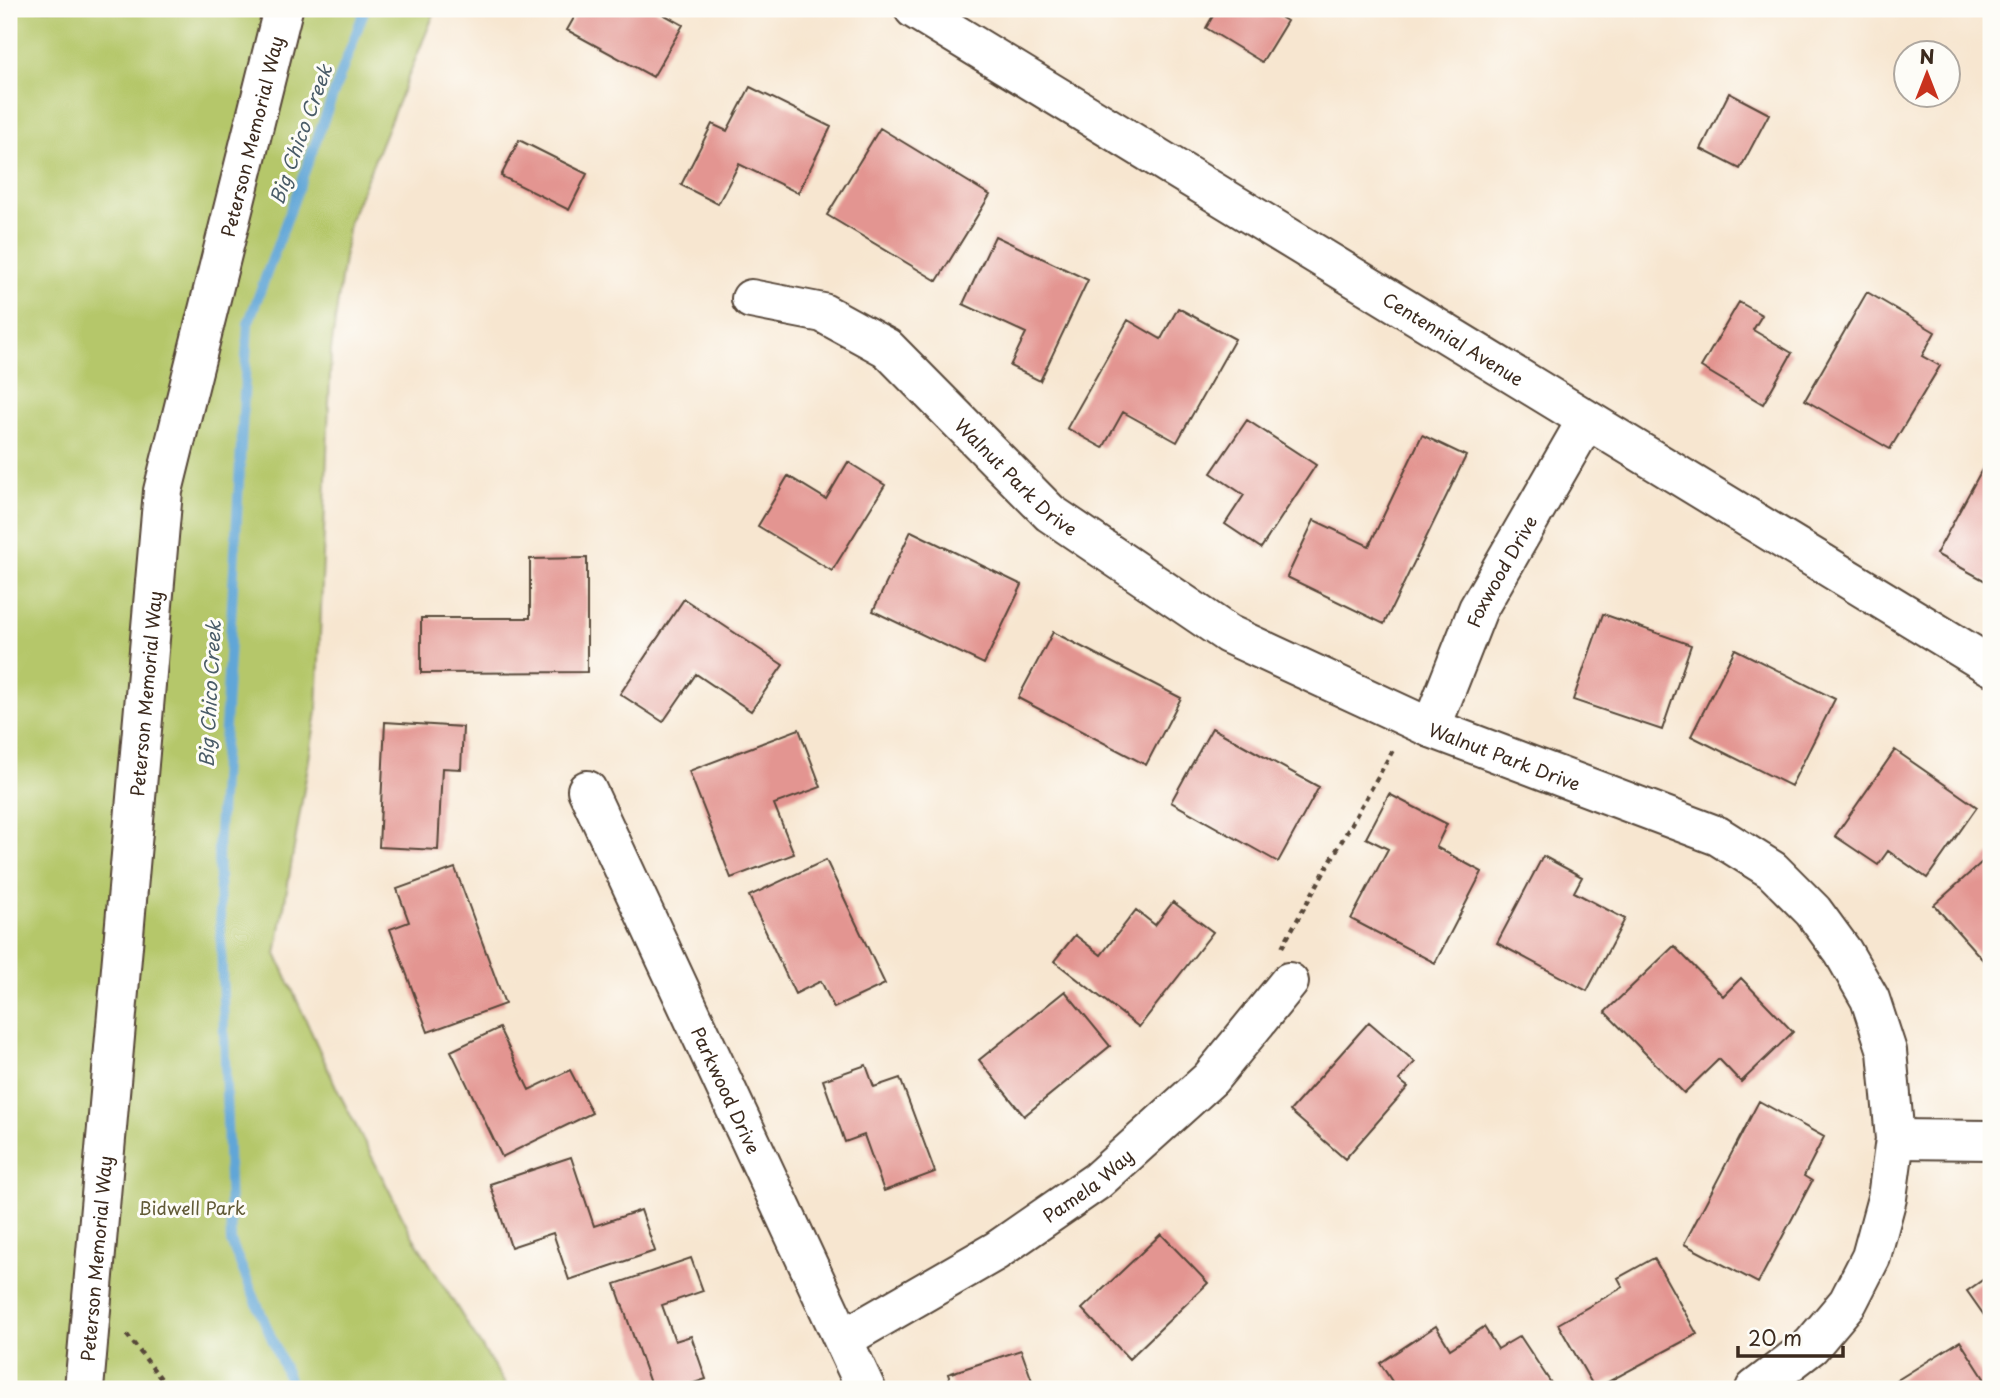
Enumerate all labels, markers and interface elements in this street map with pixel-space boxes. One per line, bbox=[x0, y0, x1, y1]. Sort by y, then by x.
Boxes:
street label: Peterson Memorial Way bbox=[213, 33, 289, 240]
north arrow bbox=[1892, 38, 1962, 108]
text: N bbox=[1919, 42, 1935, 70]
water label: Big Chico Creek bbox=[262, 59, 339, 208]
street label: Centennial Avenue bbox=[1378, 285, 1529, 392]
street label: Walnut Park Drive bbox=[949, 411, 1083, 542]
street label: Foxwood Drive bbox=[1459, 510, 1543, 631]
street label: Peterson Memorial Way bbox=[123, 590, 168, 798]
water label: Big Chico Creek bbox=[191, 619, 227, 768]
street label: Walnut Park Drive bbox=[1425, 715, 1585, 797]
street label: Parkwood Drive bbox=[685, 1022, 768, 1158]
street label: Pamela Way bbox=[1037, 1142, 1139, 1229]
street label: Peterson Memorial Way bbox=[73, 1154, 118, 1363]
park label: Bidwell Park bbox=[138, 1194, 246, 1221]
scale bar bbox=[1738, 1314, 1842, 1358]
text: 20 m bbox=[1748, 1321, 1802, 1353]

